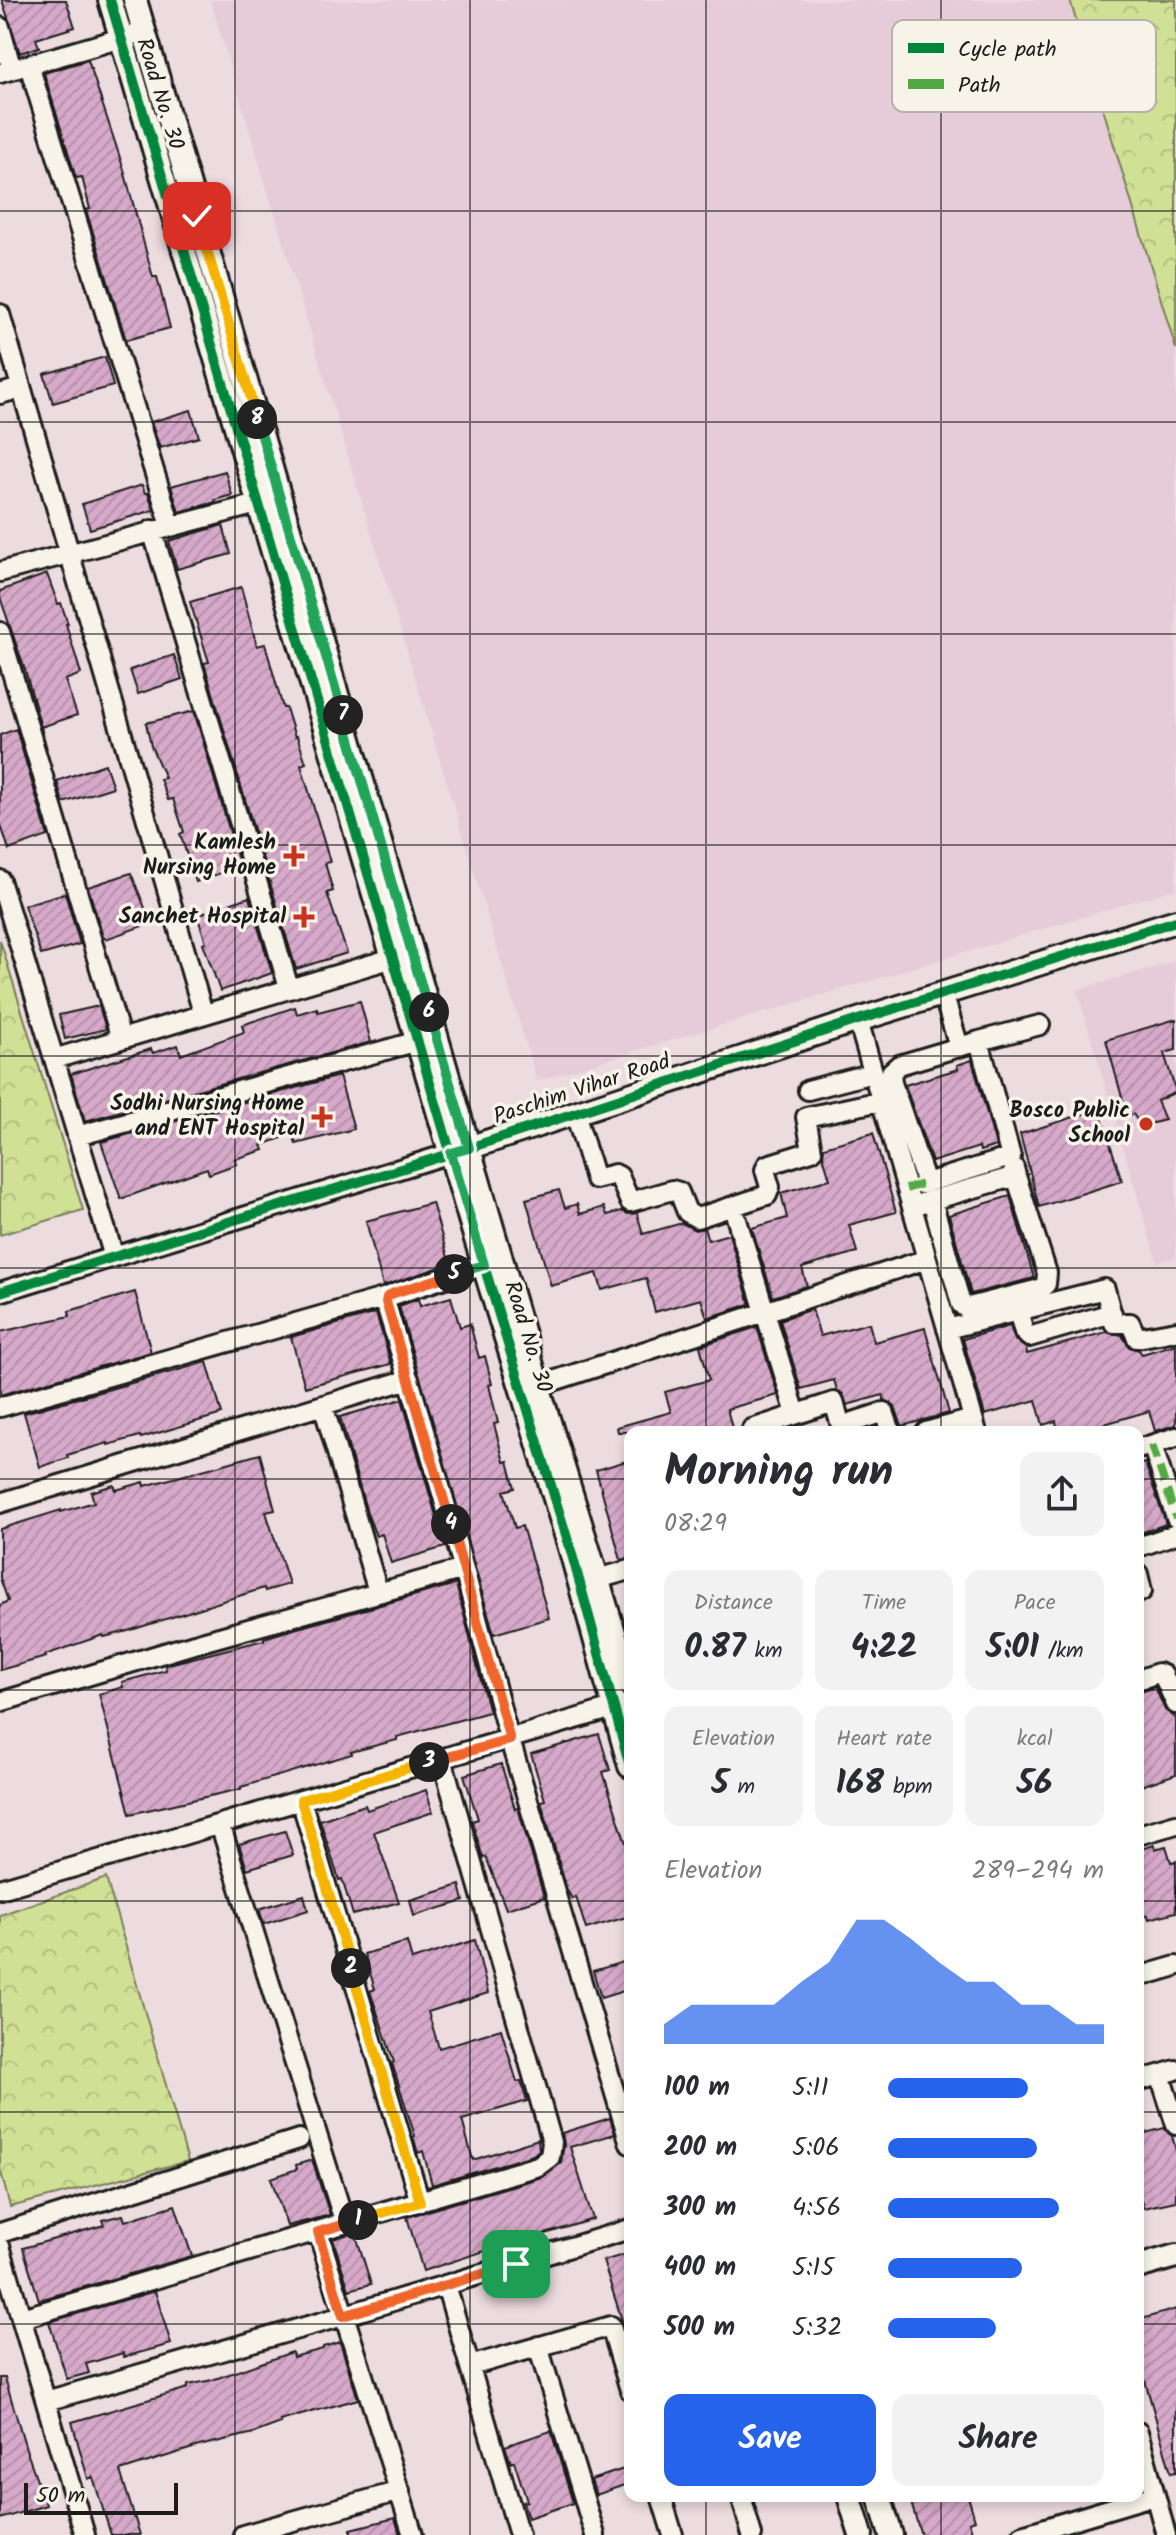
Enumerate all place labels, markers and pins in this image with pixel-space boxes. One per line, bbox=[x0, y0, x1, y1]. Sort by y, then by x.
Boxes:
pin bbox=[163, 182, 231, 250]
pin: 8 bbox=[237, 399, 277, 439]
pin: 7 bbox=[323, 695, 363, 735]
place label: Kamlesh Nursing Home bbox=[143, 826, 276, 886]
marker: Kamlesh Nursing Home bbox=[283, 845, 305, 867]
place label: Sanchet Hospital bbox=[119, 900, 286, 935]
marker: Sanchet Hospital bbox=[293, 906, 315, 928]
pin: 6 bbox=[409, 992, 449, 1032]
place label: Sodhi Nursing Home and ENT Hospital bbox=[111, 1087, 304, 1147]
place label: Bosco Public School bbox=[1009, 1094, 1130, 1154]
marker: Sodhi Nursing Home and ENT Hospital bbox=[311, 1106, 333, 1128]
marker: Bosco Public School bbox=[1137, 1115, 1155, 1133]
pin: 5 bbox=[434, 1254, 474, 1294]
pin: 4 bbox=[431, 1504, 471, 1544]
pin: 3 bbox=[409, 1742, 449, 1782]
pin: 2 bbox=[331, 1948, 371, 1988]
pin: 1 bbox=[338, 2200, 378, 2240]
pin bbox=[482, 2230, 550, 2298]

